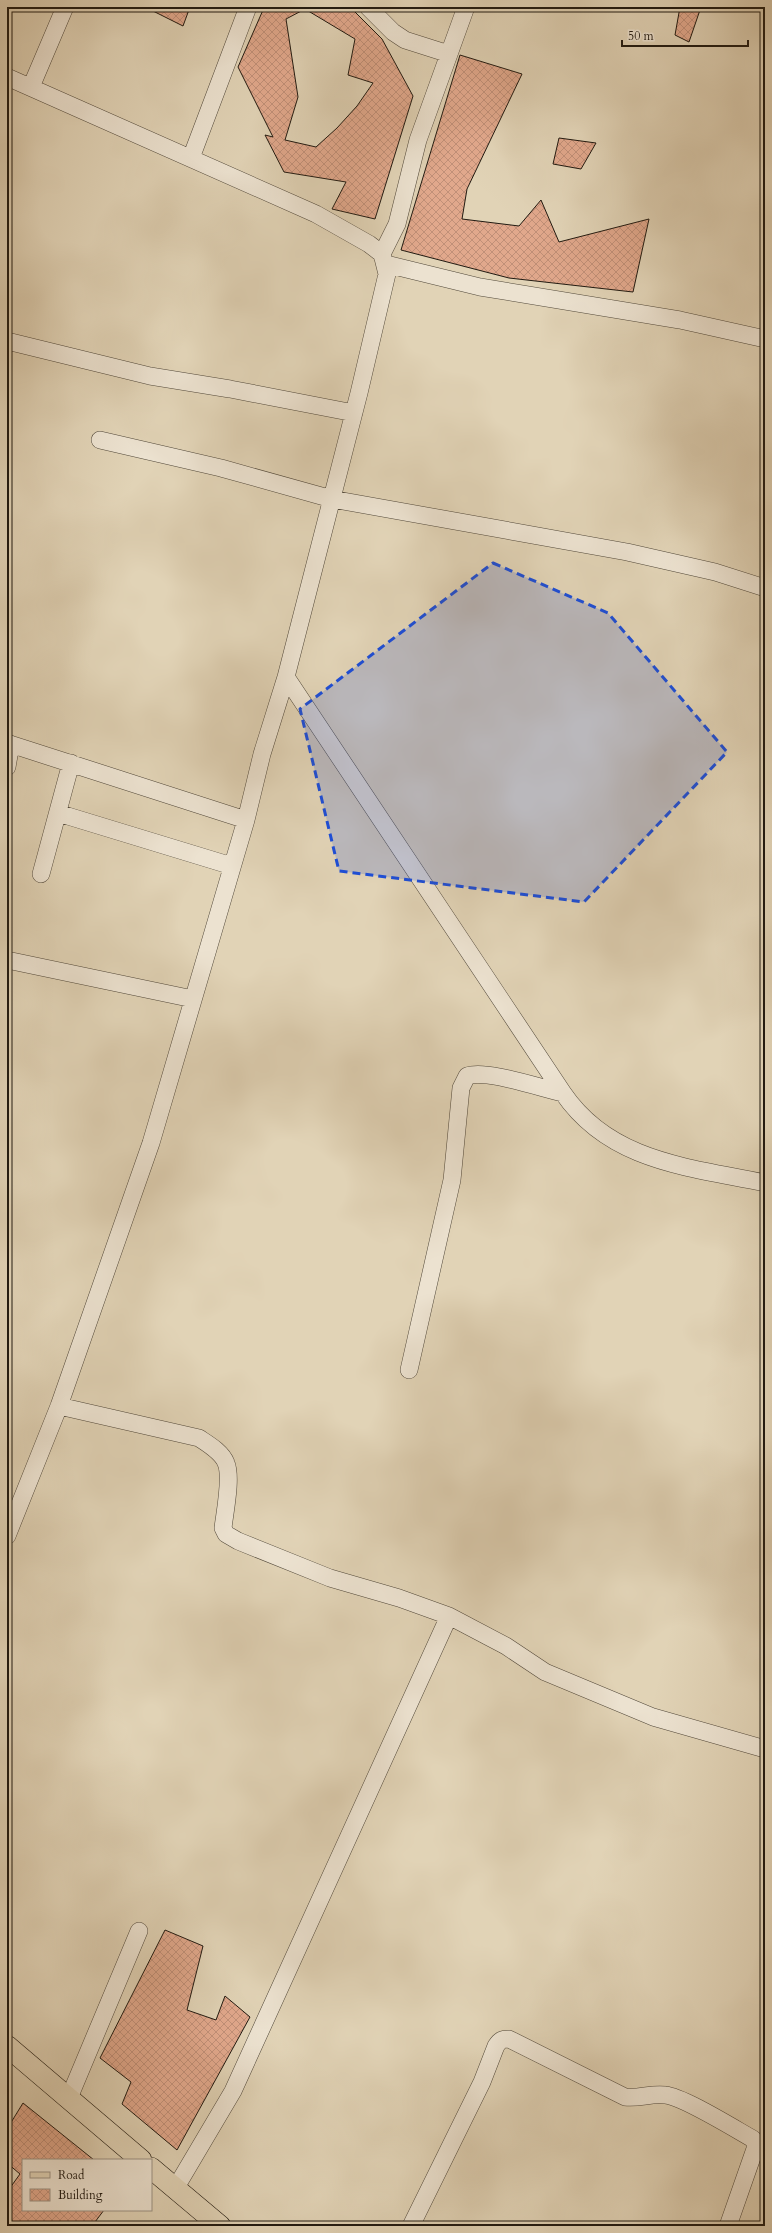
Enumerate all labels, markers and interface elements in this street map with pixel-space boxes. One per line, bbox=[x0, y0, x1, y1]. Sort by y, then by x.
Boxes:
scale bar bbox=[622, 22, 748, 48]
text: 50 m bbox=[628, 28, 655, 44]
legend bbox=[22, 2159, 152, 2211]
text: Road bbox=[58, 2167, 85, 2183]
text: Building bbox=[58, 2187, 103, 2203]

